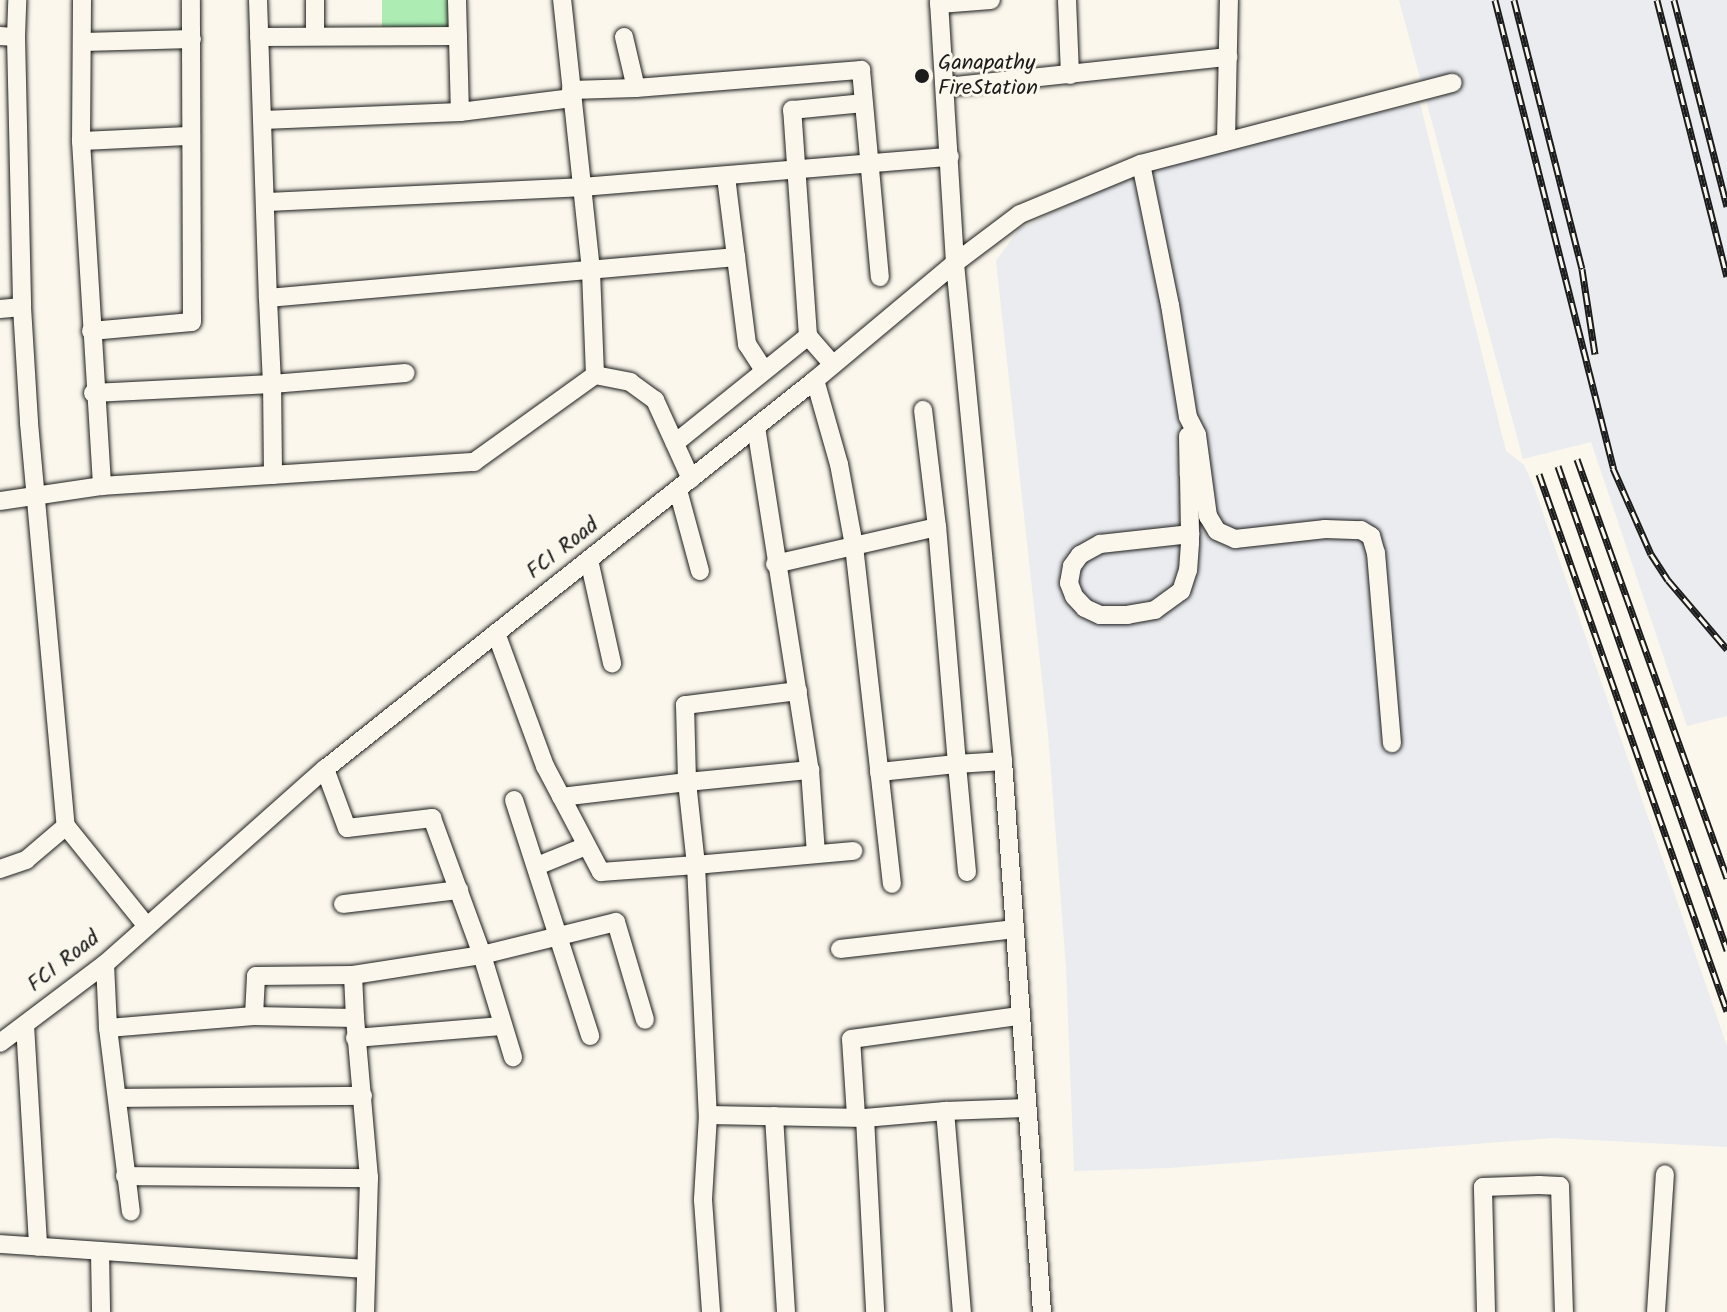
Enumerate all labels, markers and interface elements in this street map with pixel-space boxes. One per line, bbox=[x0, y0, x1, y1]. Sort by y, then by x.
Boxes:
place label: Ganapathy FireStation bbox=[938, 50, 1038, 102]
marker: Ganapathy FireStation bbox=[913, 67, 931, 85]
street label: FCI Road bbox=[522, 513, 604, 585]
street label: FCI Road bbox=[23, 926, 105, 998]

